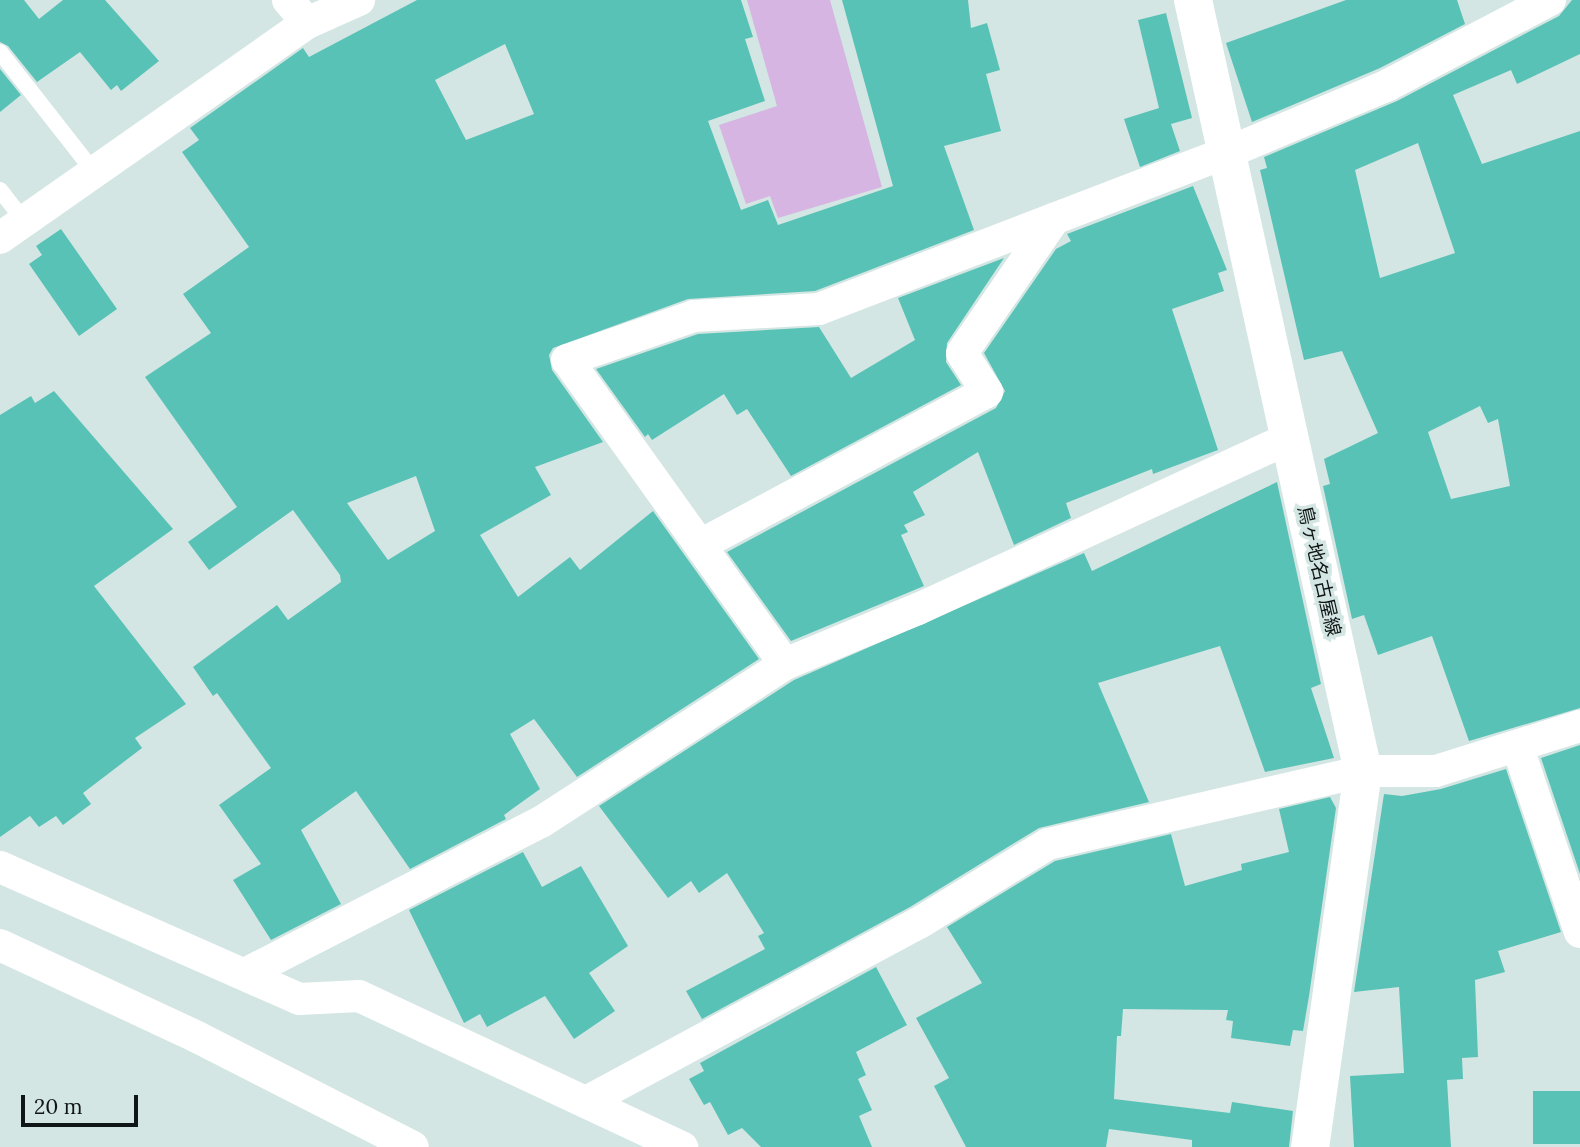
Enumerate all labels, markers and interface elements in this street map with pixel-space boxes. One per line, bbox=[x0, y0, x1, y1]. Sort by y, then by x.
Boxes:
street label: 鳥ヶ地名古屋線 bbox=[1293, 504, 1345, 638]
scale bar bbox=[24, 1080, 142, 1124]
text: 20 m bbox=[34, 1093, 83, 1120]

